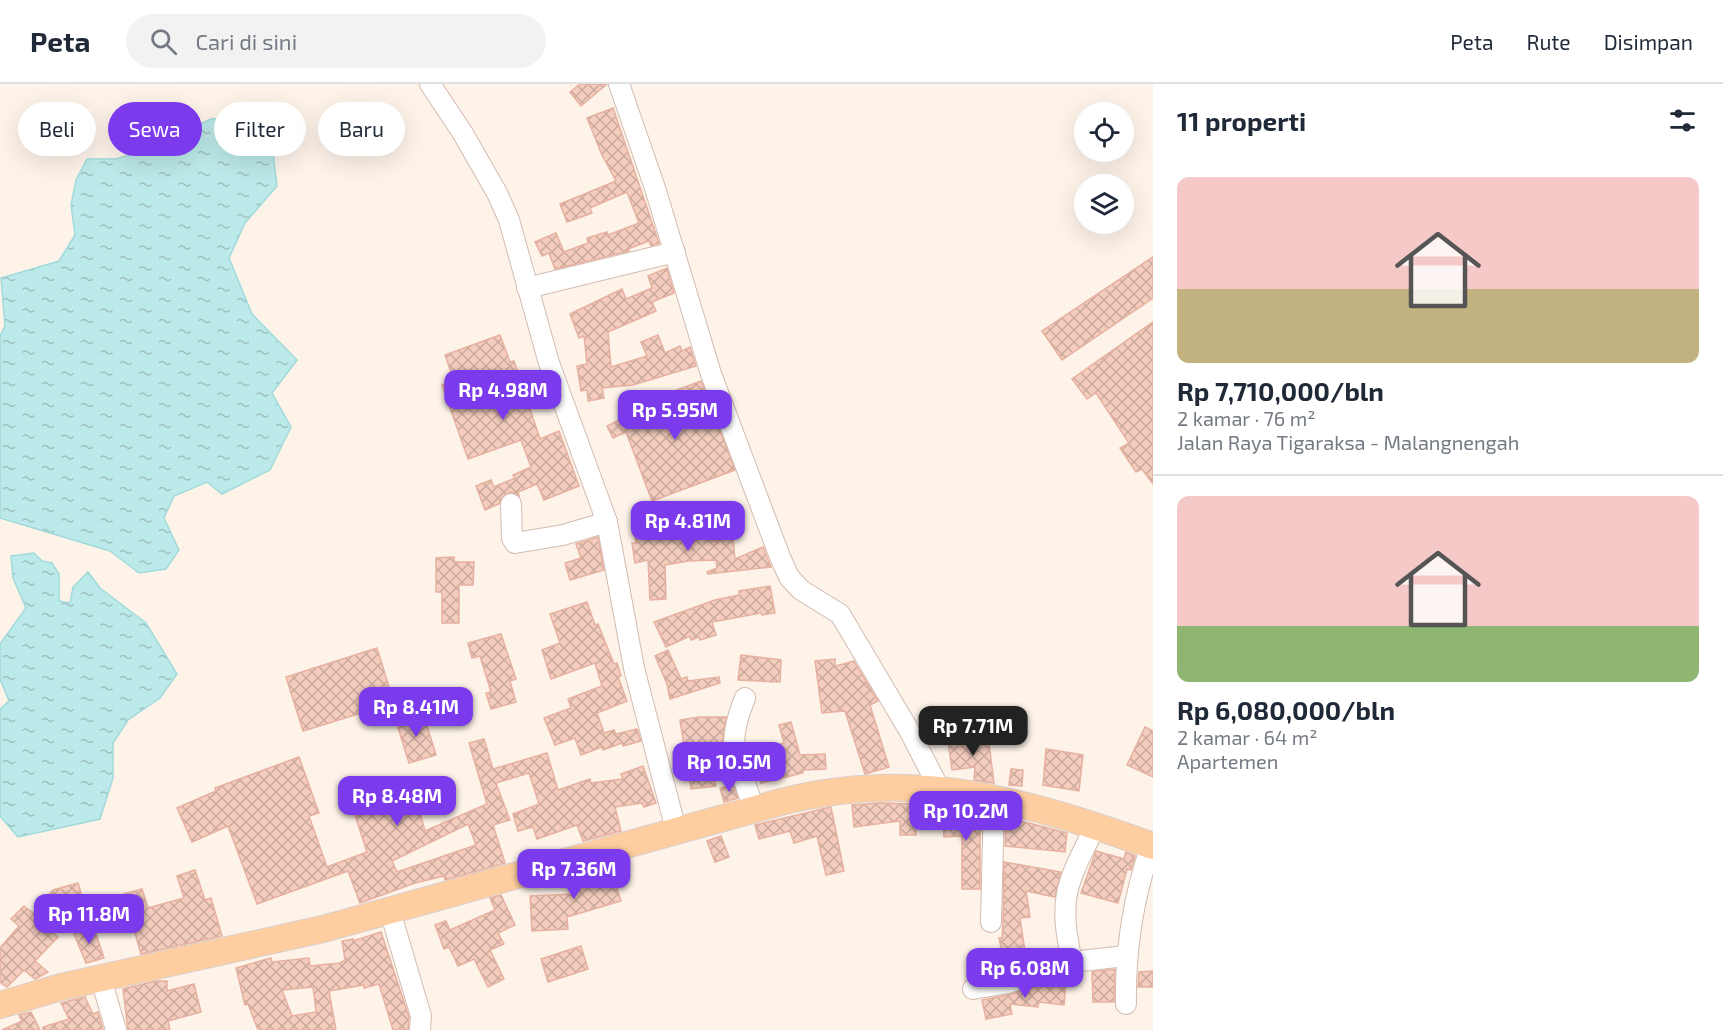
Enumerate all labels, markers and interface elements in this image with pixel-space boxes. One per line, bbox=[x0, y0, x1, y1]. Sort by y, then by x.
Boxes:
search box bbox=[126, 14, 546, 68]
text: Peta bbox=[30, 24, 90, 58]
icon: search bbox=[147, 25, 180, 58]
text: Cari di sini bbox=[195, 28, 297, 54]
text: Peta bbox=[1450, 29, 1493, 54]
text: Rute bbox=[1526, 29, 1571, 54]
text: Disimpan bbox=[1604, 29, 1693, 54]
chip: Beli bbox=[18, 102, 96, 156]
chip: Sewa bbox=[108, 102, 202, 156]
chip: Filter bbox=[214, 102, 306, 156]
chip: Baru bbox=[318, 102, 405, 156]
map controls bbox=[1074, 102, 1134, 234]
button: locate bbox=[1074, 102, 1134, 162]
icon: filters bbox=[1666, 104, 1699, 137]
text: 11 properti bbox=[1177, 105, 1306, 136]
button: layers bbox=[1074, 174, 1134, 234]
icon: home bbox=[1384, 216, 1492, 324]
pin: Rp 4.98M bbox=[441, 370, 565, 421]
text: Rp 7,710,000/bln bbox=[1177, 375, 1384, 406]
text: Rp 4.98M bbox=[458, 377, 548, 401]
pin: Rp 5.95M bbox=[613, 390, 737, 441]
text: Rp 5.95M bbox=[632, 397, 718, 421]
text: 2 kamar · 76 m² bbox=[1177, 406, 1316, 430]
text: Jalan Raya Tigaraksa - Malangnengah bbox=[1177, 430, 1519, 454]
pin: Rp 4.81M bbox=[626, 501, 750, 552]
text: Rp 4.81M bbox=[645, 508, 731, 532]
icon: home bbox=[1384, 535, 1492, 643]
pin: Rp 8.41M bbox=[354, 687, 478, 738]
text: Rp 8.41M bbox=[373, 694, 459, 718]
text: Rp 6,080,000/bln bbox=[1177, 694, 1395, 725]
pin: Rp 7.71M bbox=[911, 706, 1035, 757]
text: Rp 7.71M bbox=[933, 713, 1013, 737]
text: 2 kamar · 64 m² bbox=[1177, 725, 1318, 749]
pin: Rp 10.5M bbox=[667, 742, 791, 793]
text: Rp 10.5M bbox=[687, 749, 771, 773]
text: Apartemen bbox=[1177, 749, 1278, 773]
pin: Rp 8.48M bbox=[335, 776, 459, 827]
text: Rp 8.48M bbox=[352, 783, 442, 807]
pin: Rp 10.2M bbox=[904, 791, 1028, 842]
text: Rp 10.2M bbox=[923, 798, 1009, 822]
pin: Rp 7.36M bbox=[512, 849, 636, 900]
text: Rp 7.36M bbox=[531, 856, 617, 880]
pin: Rp 11.8M bbox=[27, 894, 151, 945]
text: Rp 11.8M bbox=[48, 901, 130, 925]
pin: Rp 6.08M bbox=[963, 948, 1087, 999]
text: Rp 6.08M bbox=[980, 955, 1070, 979]

